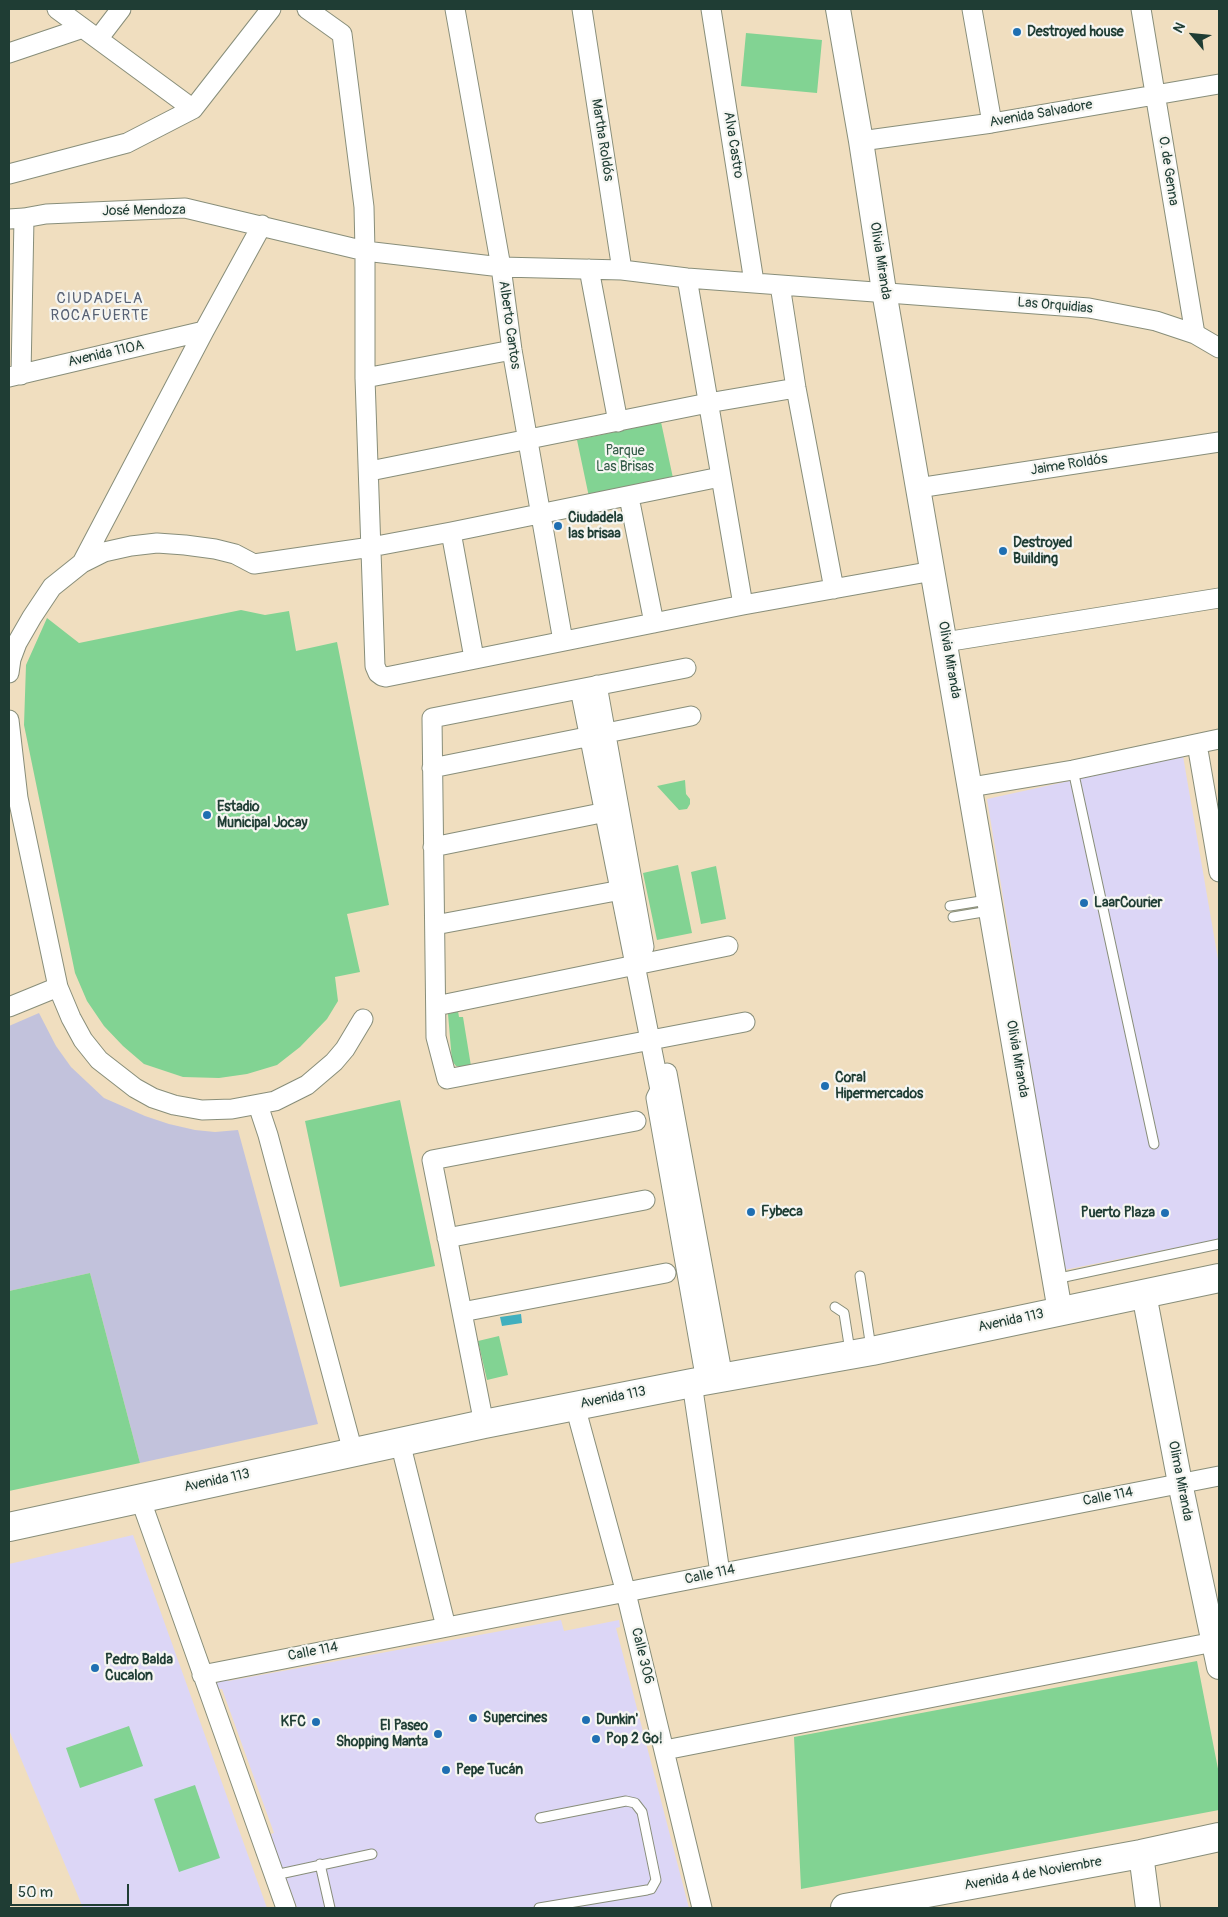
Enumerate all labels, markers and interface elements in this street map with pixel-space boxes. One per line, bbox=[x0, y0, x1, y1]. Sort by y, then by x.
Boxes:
north arrow bbox=[1168, 10, 1218, 60]
text: N bbox=[1170, 20, 1189, 36]
place label: Destroyed house bbox=[1027, 24, 1124, 40]
marker: Destroyed house bbox=[1011, 26, 1023, 38]
street label: Avenida Salvadore bbox=[988, 97, 1094, 131]
street label: Martha Roldós bbox=[587, 98, 617, 182]
street label: Alva Castro bbox=[719, 110, 747, 180]
street label: O. de Genna bbox=[1154, 135, 1182, 207]
street label: José Mendoza bbox=[102, 202, 186, 220]
street label: Olivia Miranda bbox=[866, 221, 894, 301]
street label: Alberto Cantos bbox=[494, 280, 524, 370]
district label: CIUDADELA ROCAFUERTE bbox=[49, 290, 151, 325]
street label: Las Orquidias bbox=[1017, 294, 1093, 318]
street label: Avenida 110A bbox=[66, 337, 146, 371]
park label: Parque Las Brisas bbox=[596, 443, 654, 476]
street label: Jaime Roldós bbox=[1029, 451, 1109, 479]
place label: Ciudadela las brisaa bbox=[568, 510, 623, 542]
marker: Ciudadela las brisaa bbox=[552, 520, 564, 532]
place label: Destroyed Building bbox=[1013, 535, 1072, 568]
marker: Destroyed Building bbox=[997, 545, 1009, 557]
street label: Olivia Miranda bbox=[934, 620, 964, 700]
place label: Estadio Municipal Jocay bbox=[217, 799, 307, 832]
marker: Estadio Municipal Jocay bbox=[201, 809, 213, 821]
place label: LaarCourier bbox=[1094, 895, 1163, 911]
marker: LaarCourier bbox=[1078, 897, 1090, 909]
street label: Olivia Miranda bbox=[1002, 1019, 1032, 1099]
place label: Coral Hipermercados bbox=[835, 1070, 923, 1102]
marker: Coral Hipermercados bbox=[819, 1080, 831, 1092]
place label: Fybeca bbox=[761, 1204, 803, 1220]
place label: Puerto Plaza bbox=[1081, 1205, 1155, 1221]
marker: Fybeca bbox=[745, 1206, 757, 1218]
marker: Puerto Plaza bbox=[1159, 1207, 1171, 1219]
street label: Avenida 113 bbox=[977, 1306, 1045, 1336]
street label: Avenida 113 bbox=[579, 1383, 647, 1413]
street label: Olima Miranda bbox=[1164, 1439, 1196, 1523]
street label: Avenida 113 bbox=[183, 1466, 251, 1496]
street label: Calle 114 bbox=[1081, 1484, 1135, 1510]
street label: Calle 114 bbox=[683, 1562, 737, 1588]
street label: Calle 306 bbox=[627, 1626, 657, 1686]
street label: Calle 114 bbox=[286, 1639, 340, 1665]
place label: Pedro Balda Cucalon bbox=[105, 1652, 173, 1684]
marker: Pedro Balda Cucalon bbox=[89, 1662, 101, 1674]
place label: Supercines bbox=[483, 1710, 547, 1726]
marker: Supercines bbox=[467, 1712, 479, 1724]
place label: Dunkin' bbox=[596, 1712, 638, 1728]
place label: KFC bbox=[280, 1714, 306, 1730]
marker: Dunkin' bbox=[580, 1714, 592, 1726]
marker: KFC bbox=[310, 1716, 322, 1728]
place label: El Paseo Shopping Manta bbox=[336, 1718, 428, 1750]
marker: El Paseo Shopping Manta bbox=[432, 1728, 444, 1740]
place label: Pop 2 Go! bbox=[606, 1731, 663, 1747]
marker: Pop 2 Go! bbox=[590, 1733, 602, 1745]
place label: Pepe Tucán bbox=[456, 1762, 523, 1778]
marker: Pepe Tucán bbox=[440, 1764, 452, 1776]
street label: Avenida 4 de Noviembre bbox=[963, 1854, 1103, 1894]
scale bar bbox=[12, 1874, 131, 1906]
text: 50 m bbox=[18, 1883, 53, 1902]

